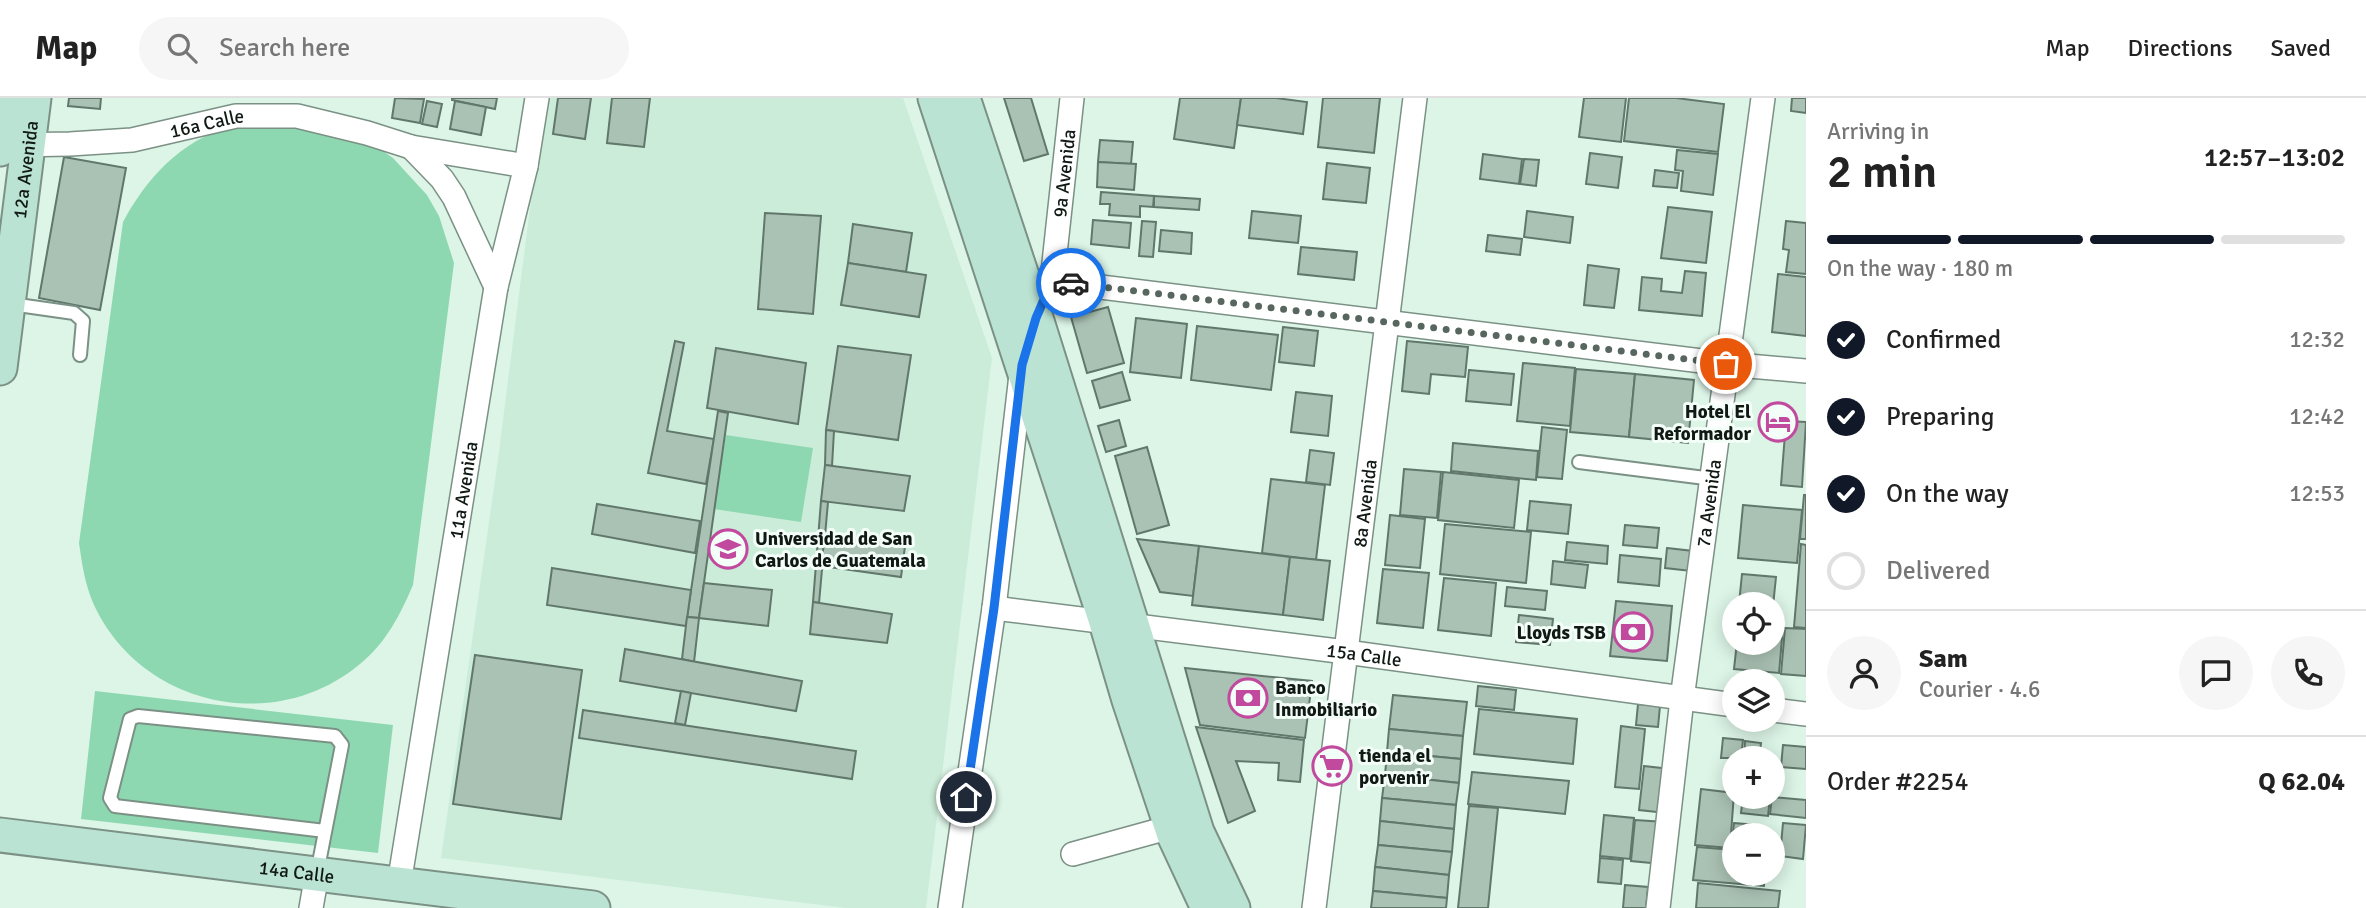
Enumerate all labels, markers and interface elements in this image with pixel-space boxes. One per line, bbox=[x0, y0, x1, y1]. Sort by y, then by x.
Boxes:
search box bbox=[139, 17, 629, 80]
text: Map bbox=[35, 28, 97, 69]
icon: search bbox=[163, 29, 201, 67]
text: Search here bbox=[219, 32, 350, 64]
text: Map bbox=[2045, 33, 2090, 63]
text: Directions bbox=[2128, 33, 2233, 63]
text: Saved bbox=[2271, 33, 2331, 63]
street label: 16a Calle bbox=[168, 105, 244, 144]
text: Arriving in bbox=[1827, 117, 1929, 146]
street label: 12a Avenida bbox=[8, 119, 44, 220]
street label: 9a Avenida bbox=[1048, 128, 1082, 219]
text: 12:57–13:02 bbox=[2204, 142, 2345, 174]
text: 2 min bbox=[1827, 144, 1937, 200]
courier bbox=[1036, 248, 1106, 318]
text: On the way · 180 m bbox=[1827, 254, 2013, 283]
icon: car bbox=[1052, 264, 1090, 302]
icon: check bbox=[1827, 321, 1865, 359]
text: Confirmed bbox=[1886, 324, 2001, 356]
text: 12:32 bbox=[2289, 325, 2345, 354]
pin bbox=[1696, 334, 1756, 394]
icon: bag bbox=[1707, 345, 1745, 383]
icon: check bbox=[1827, 398, 1865, 436]
place label: Hotel El Reformador bbox=[1653, 400, 1751, 446]
hotel icon: Hotel El Reformador bbox=[1757, 401, 1799, 443]
text: Preparing bbox=[1886, 401, 1994, 433]
text: 12:42 bbox=[2289, 402, 2345, 431]
street label: 11a Avenida bbox=[444, 440, 484, 541]
street label: 8a Avenida bbox=[1348, 458, 1383, 549]
street label: 7a Avenida bbox=[1692, 458, 1727, 549]
icon: check bbox=[1827, 475, 1865, 513]
text: On the way bbox=[1886, 478, 2009, 510]
text: 12:53 bbox=[2289, 479, 2345, 508]
place label: Universidad de San Carlos de Guatemala bbox=[755, 527, 926, 573]
school or university icon: Universidad de San Carlos de Guatemala bbox=[707, 528, 749, 570]
text: Delivered bbox=[1886, 555, 1991, 587]
map controls bbox=[1722, 592, 1785, 886]
button: locate bbox=[1722, 592, 1785, 655]
bank icon: Lloyds TSB bbox=[1612, 611, 1654, 653]
place label: Lloyds TSB bbox=[1517, 621, 1606, 645]
button: person bbox=[1827, 636, 1901, 710]
button: chat bbox=[2179, 636, 2253, 710]
button: phone bbox=[2271, 636, 2345, 710]
street label: 15a Calle bbox=[1325, 639, 1403, 672]
text: Sam bbox=[1919, 643, 1968, 675]
button: layers bbox=[1722, 669, 1785, 732]
text: Courier · 4.6 bbox=[1919, 675, 2040, 704]
place label: Banco Inmobiliario bbox=[1275, 676, 1377, 722]
bank icon: Banco Inmobiliario bbox=[1227, 677, 1269, 719]
place label: tienda el porvenir bbox=[1358, 744, 1431, 790]
supermarket icon: tienda el porvenir bbox=[1311, 745, 1353, 787]
button: + bbox=[1722, 746, 1785, 809]
text: Order #2254 bbox=[1827, 766, 1968, 798]
text: Q 62.04 bbox=[2258, 766, 2345, 798]
pin bbox=[936, 767, 996, 827]
icon: home bbox=[947, 778, 985, 816]
button: − bbox=[1722, 823, 1785, 886]
street label: 14a Calle bbox=[258, 856, 336, 889]

